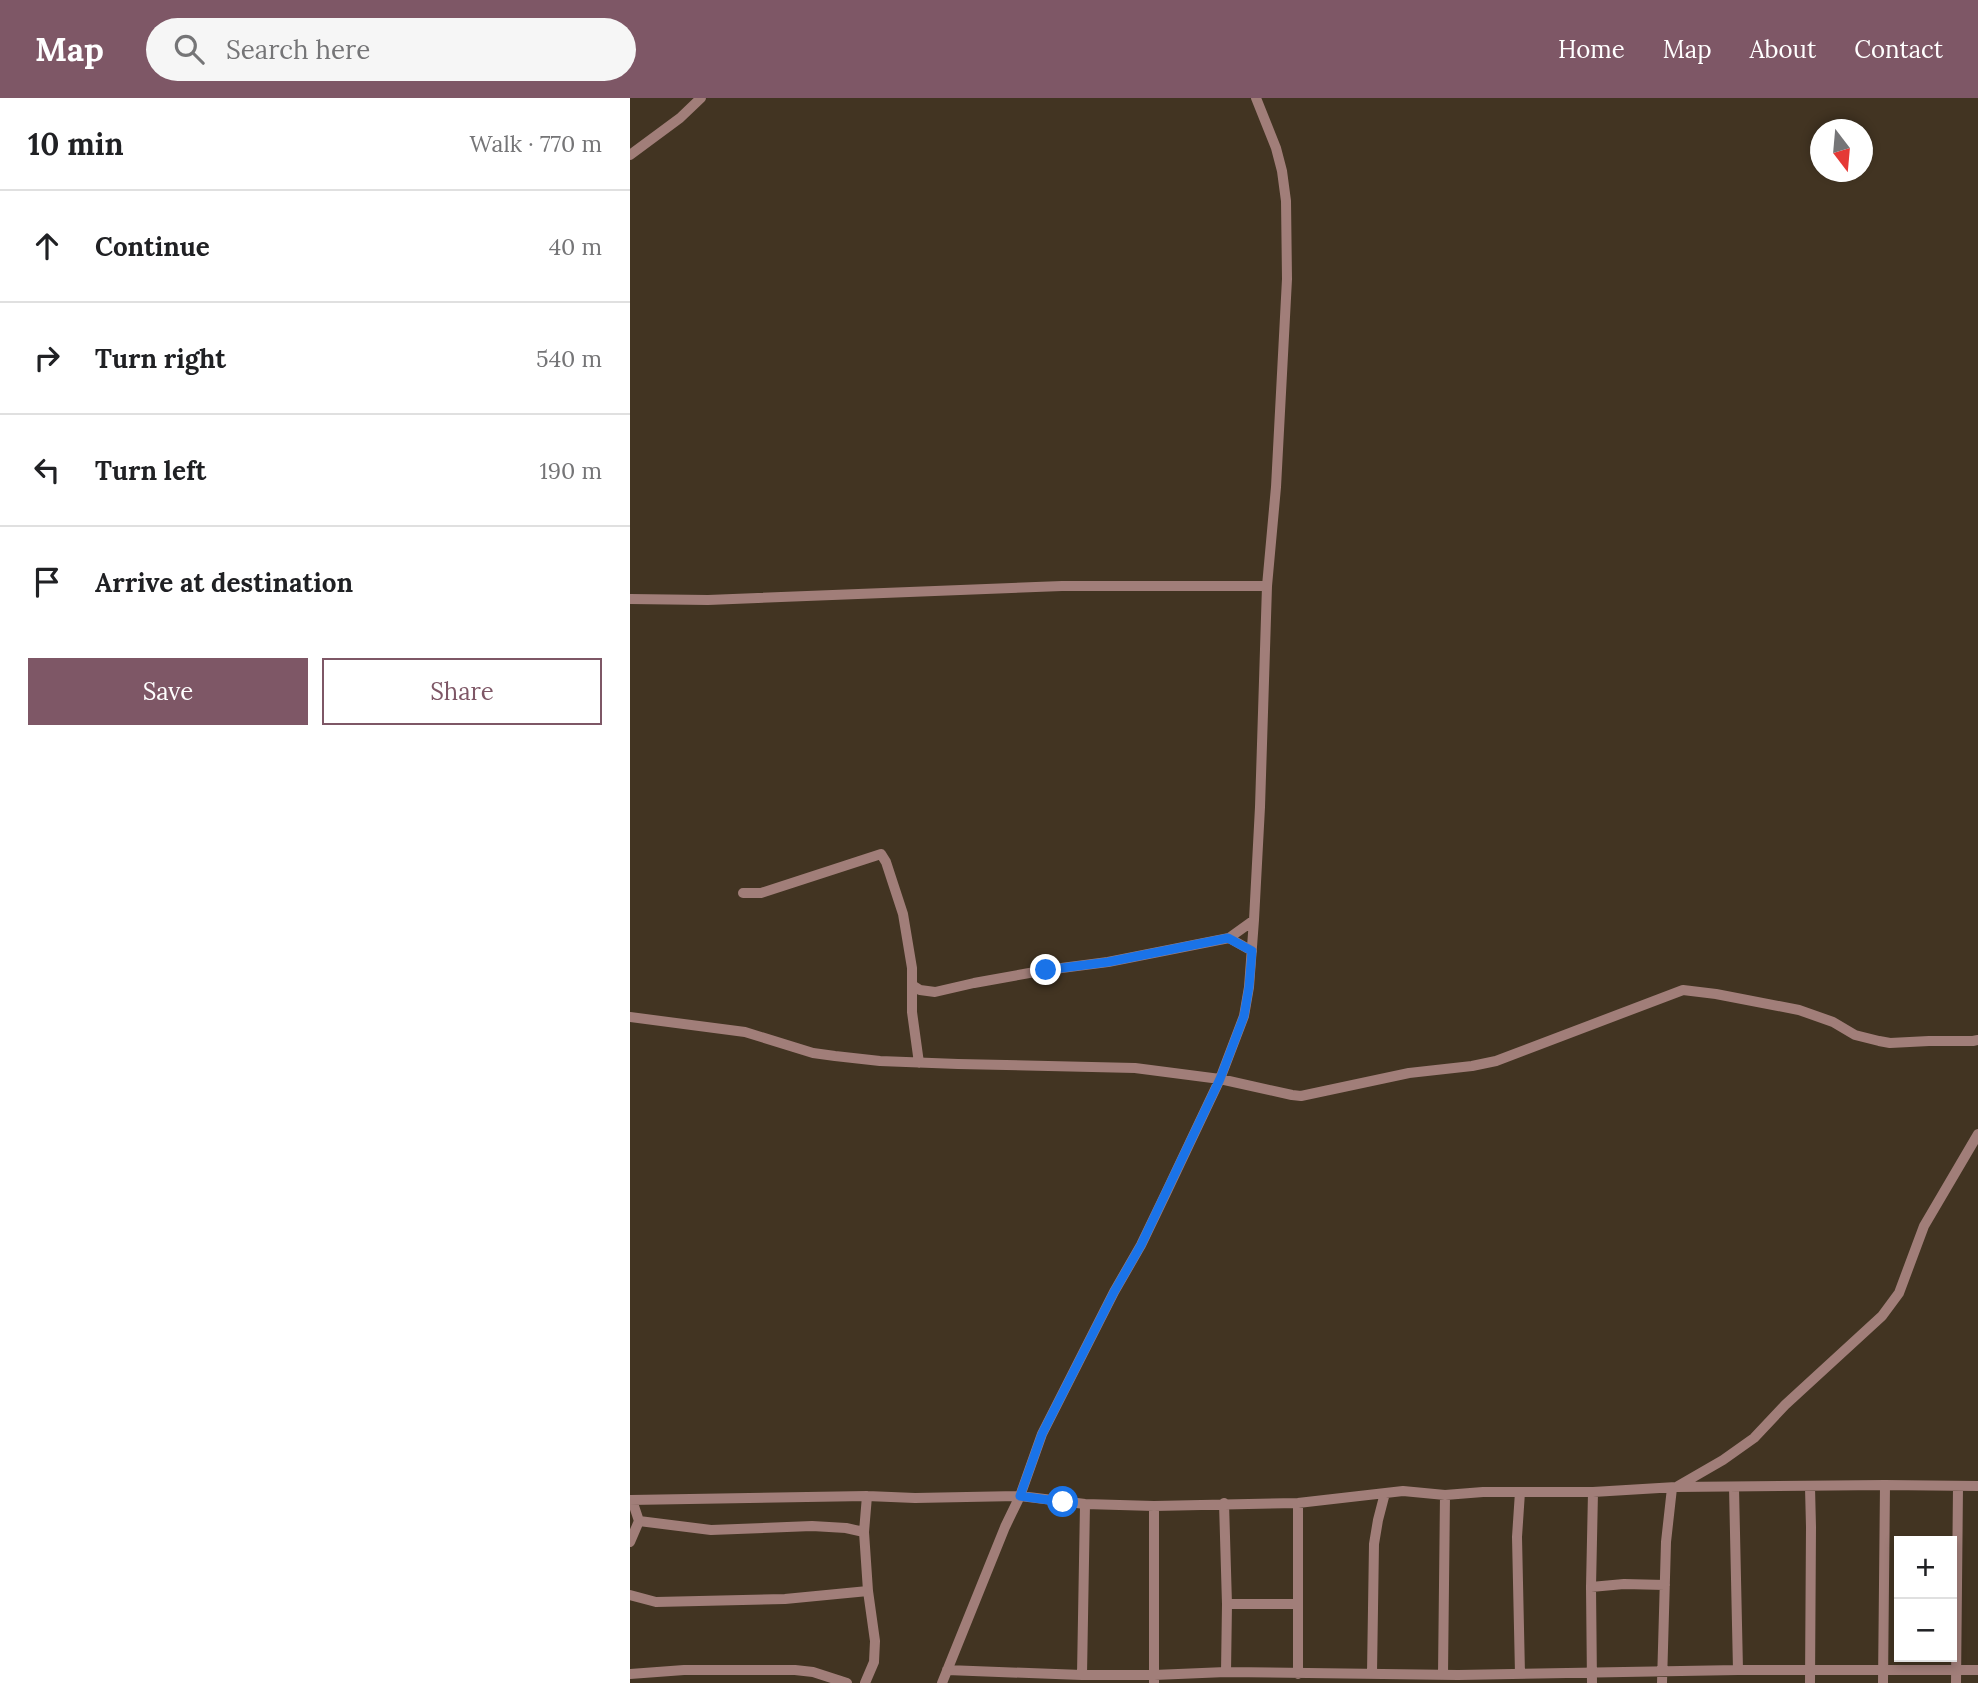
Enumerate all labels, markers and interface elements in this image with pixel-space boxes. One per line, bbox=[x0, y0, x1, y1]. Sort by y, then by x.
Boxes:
search box bbox=[146, 18, 636, 81]
text: Map bbox=[35, 28, 104, 70]
icon: search bbox=[170, 30, 208, 68]
text: Search here bbox=[226, 33, 370, 66]
text: Home bbox=[1558, 34, 1625, 65]
text: Map bbox=[1663, 34, 1712, 65]
text: About bbox=[1750, 34, 1816, 65]
text: Contact bbox=[1854, 34, 1943, 65]
north arrow bbox=[1810, 119, 1873, 182]
text: 10 min bbox=[28, 125, 124, 163]
text: Walk · 770 m bbox=[470, 129, 602, 158]
icon: ahead bbox=[28, 227, 66, 265]
text: Continue bbox=[95, 230, 210, 263]
text: 40 m bbox=[549, 232, 602, 261]
icon: right bbox=[28, 339, 66, 377]
text: Turn right bbox=[95, 342, 226, 375]
text: 540 m bbox=[536, 344, 602, 373]
icon: left bbox=[28, 451, 66, 489]
text: Turn left bbox=[95, 454, 206, 487]
text: 190 m bbox=[539, 456, 602, 485]
icon: arrive bbox=[28, 563, 66, 601]
text: Arrive at destination bbox=[95, 566, 353, 599]
button: Save bbox=[28, 658, 308, 725]
button: Share bbox=[322, 658, 602, 725]
route end bbox=[1030, 954, 1061, 985]
route start bbox=[1047, 1486, 1078, 1517]
map controls bbox=[1894, 1536, 1957, 1662]
button: + bbox=[1894, 1536, 1957, 1599]
button: − bbox=[1894, 1599, 1957, 1662]

